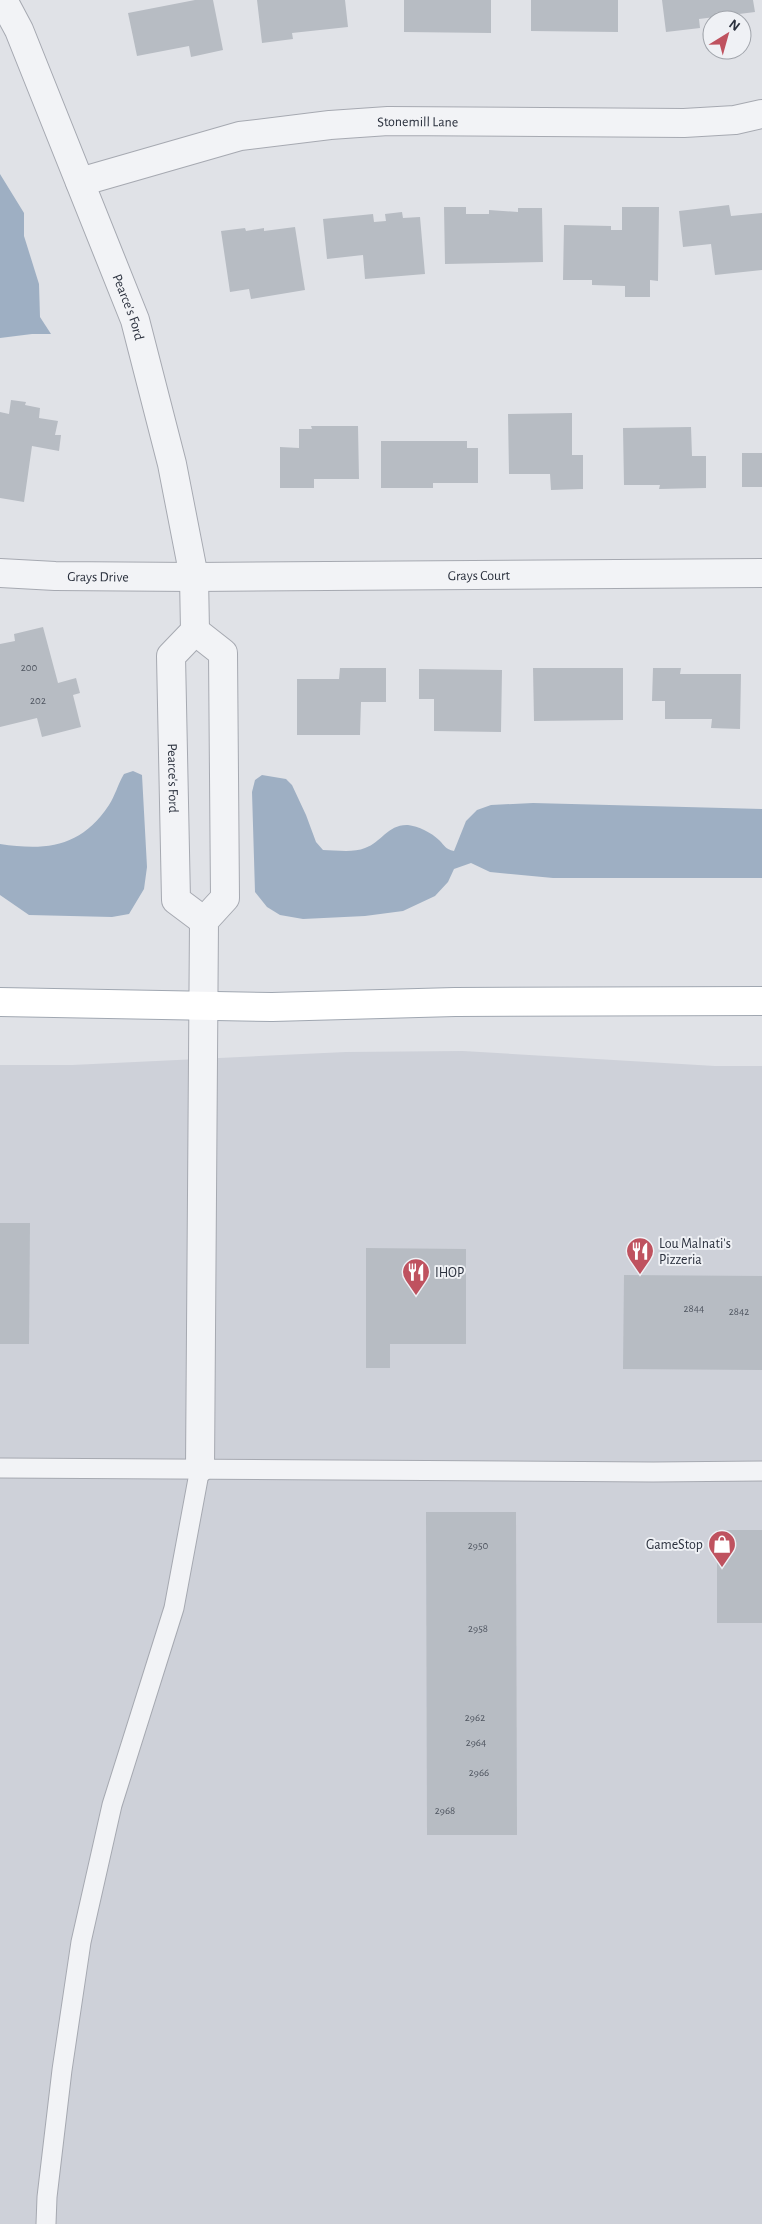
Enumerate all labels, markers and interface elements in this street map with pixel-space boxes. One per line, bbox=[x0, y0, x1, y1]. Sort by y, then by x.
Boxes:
north arrow bbox=[702, 10, 752, 60]
text: N bbox=[726, 17, 742, 34]
street label: Stonemill Lane bbox=[377, 115, 458, 130]
street label: Pearce's Ford bbox=[109, 272, 146, 342]
street label: Grays Court bbox=[448, 569, 511, 583]
street label: Grays Drive bbox=[67, 570, 129, 585]
house number: 200 bbox=[21, 662, 38, 673]
house number: 202 bbox=[30, 695, 46, 706]
street label: Pearce's Ford bbox=[165, 743, 180, 813]
restaurant icon: Lou Malnati's Pizzeria bbox=[625, 1236, 655, 1275]
place label: Lou Malnati's Pizzeria bbox=[659, 1237, 731, 1267]
restaurant icon: IHOP bbox=[401, 1257, 431, 1296]
place label: IHOP bbox=[435, 1266, 464, 1280]
house number: 2844 bbox=[684, 1303, 704, 1314]
house number: 2842 bbox=[729, 1306, 749, 1317]
shop icon: GameStop bbox=[707, 1529, 737, 1568]
place label: GameStop bbox=[646, 1538, 703, 1552]
house number: 2950 bbox=[468, 1540, 488, 1551]
house number: 2958 bbox=[468, 1623, 488, 1634]
house number: 2962 bbox=[465, 1712, 485, 1723]
house number: 2964 bbox=[466, 1737, 486, 1748]
house number: 2966 bbox=[469, 1767, 489, 1778]
house number: 2968 bbox=[435, 1805, 455, 1816]

